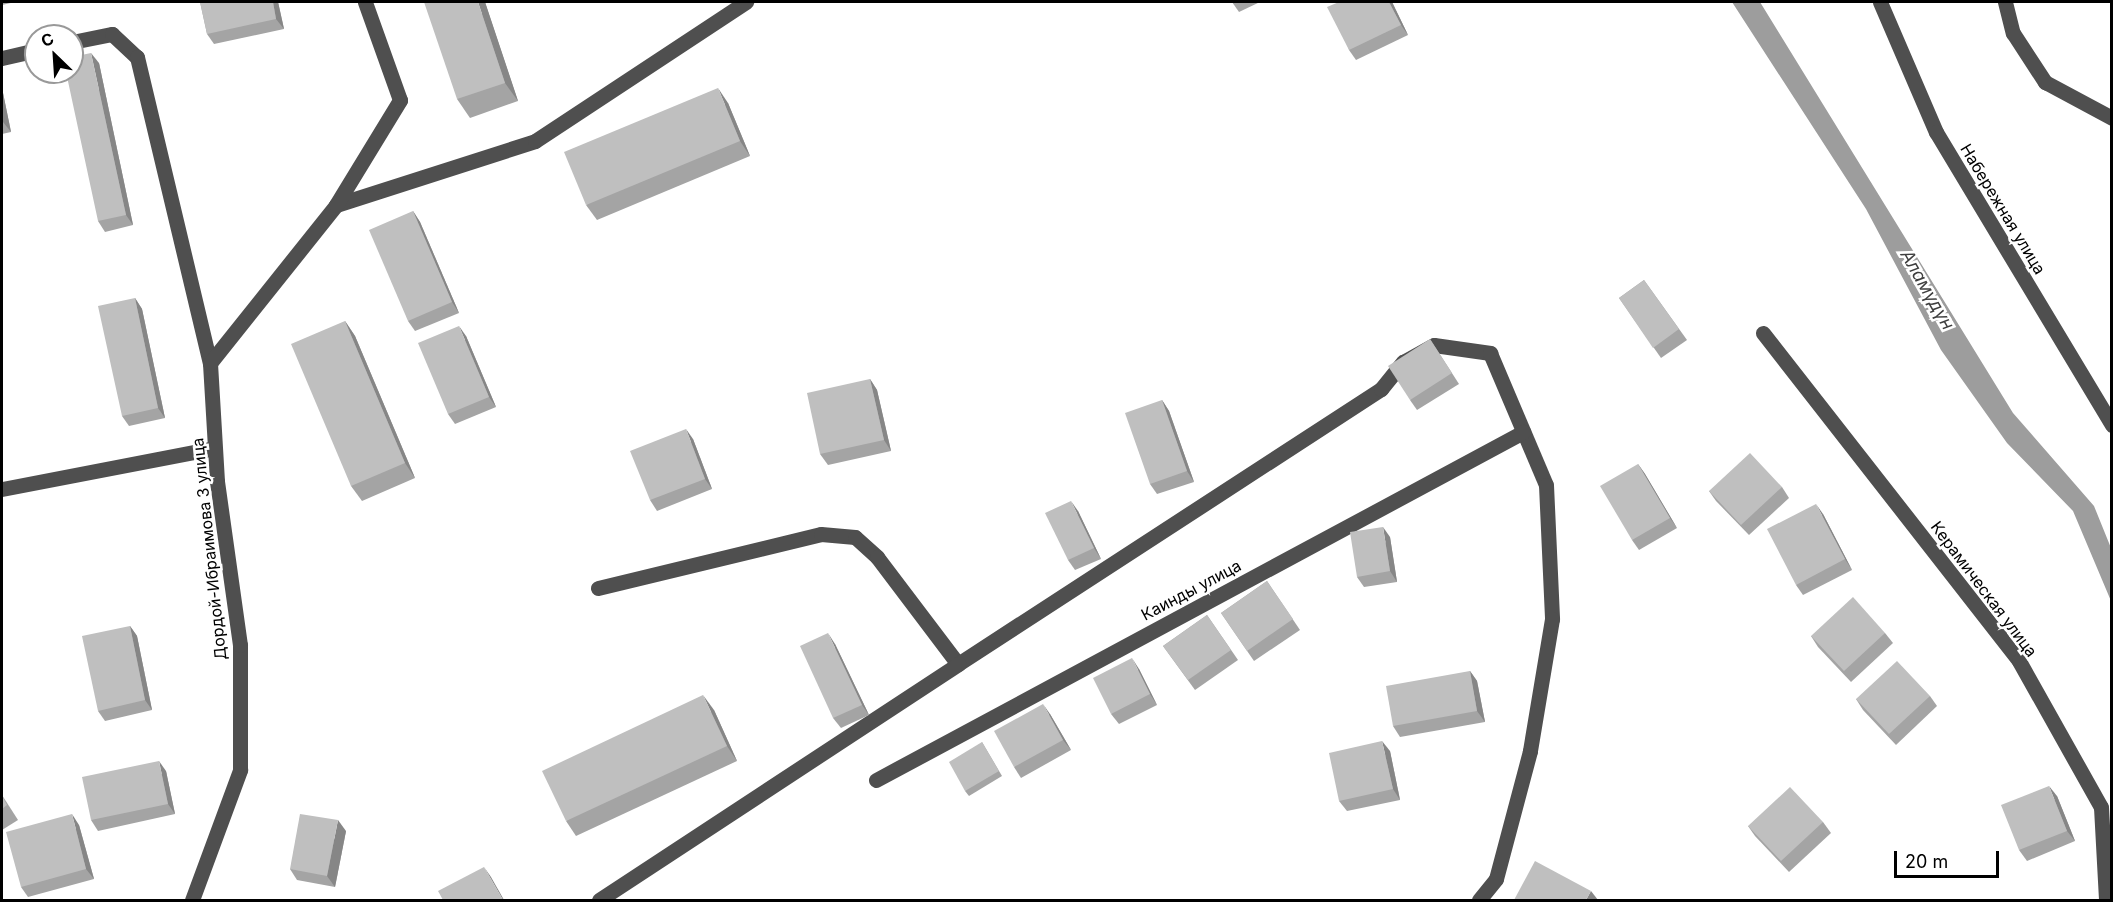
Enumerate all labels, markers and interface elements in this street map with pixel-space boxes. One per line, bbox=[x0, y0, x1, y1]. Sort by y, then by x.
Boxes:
north arrow bbox=[24, 24, 84, 84]
text: С bbox=[38, 28, 57, 51]
street label: Набережная улица bbox=[1956, 140, 2050, 278]
water label: Аламүдүн bbox=[1895, 246, 1959, 334]
street label: Дордой-Ибраимова 3 улица bbox=[188, 437, 230, 661]
street label: Керамическая улица bbox=[1927, 518, 2041, 660]
street label: Каинды улица bbox=[1138, 556, 1244, 624]
scale bar bbox=[1897, 839, 2002, 877]
text: 20 m bbox=[1905, 851, 1948, 872]

